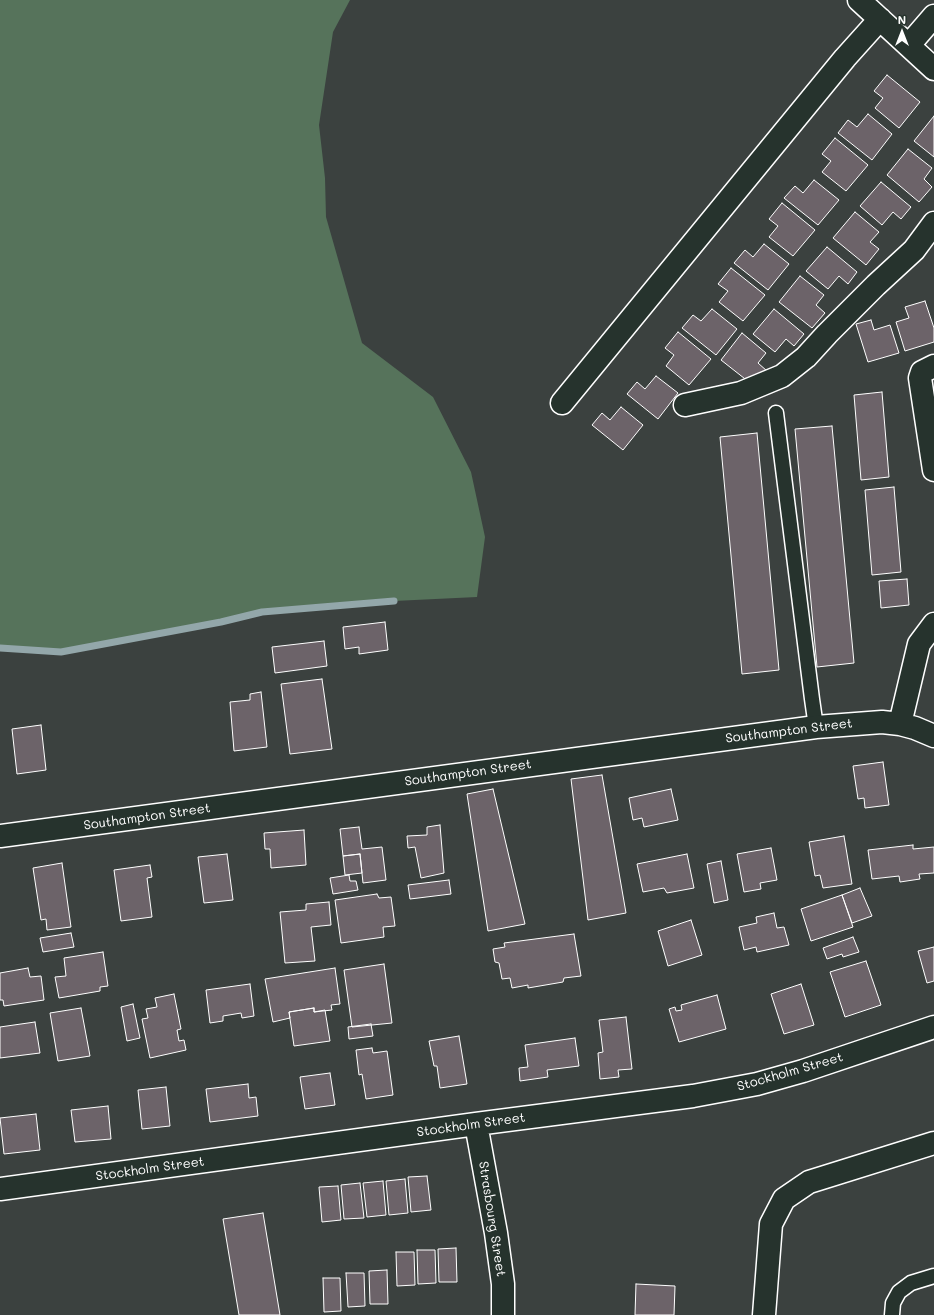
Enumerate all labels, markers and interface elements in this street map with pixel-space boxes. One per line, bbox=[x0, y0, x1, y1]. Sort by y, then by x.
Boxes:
north arrow bbox=[882, 12, 922, 52]
text: N bbox=[898, 12, 906, 27]
street label: Southampton Street bbox=[725, 715, 853, 747]
street label: Southampton Street bbox=[404, 756, 532, 790]
street label: Southampton Street bbox=[83, 800, 211, 834]
street label: Stockholm Street bbox=[735, 1049, 845, 1095]
street label: Stockholm Street bbox=[416, 1110, 526, 1140]
street label: Stockholm Street bbox=[95, 1154, 205, 1184]
street label: Strasbourg Street bbox=[475, 1160, 509, 1278]

